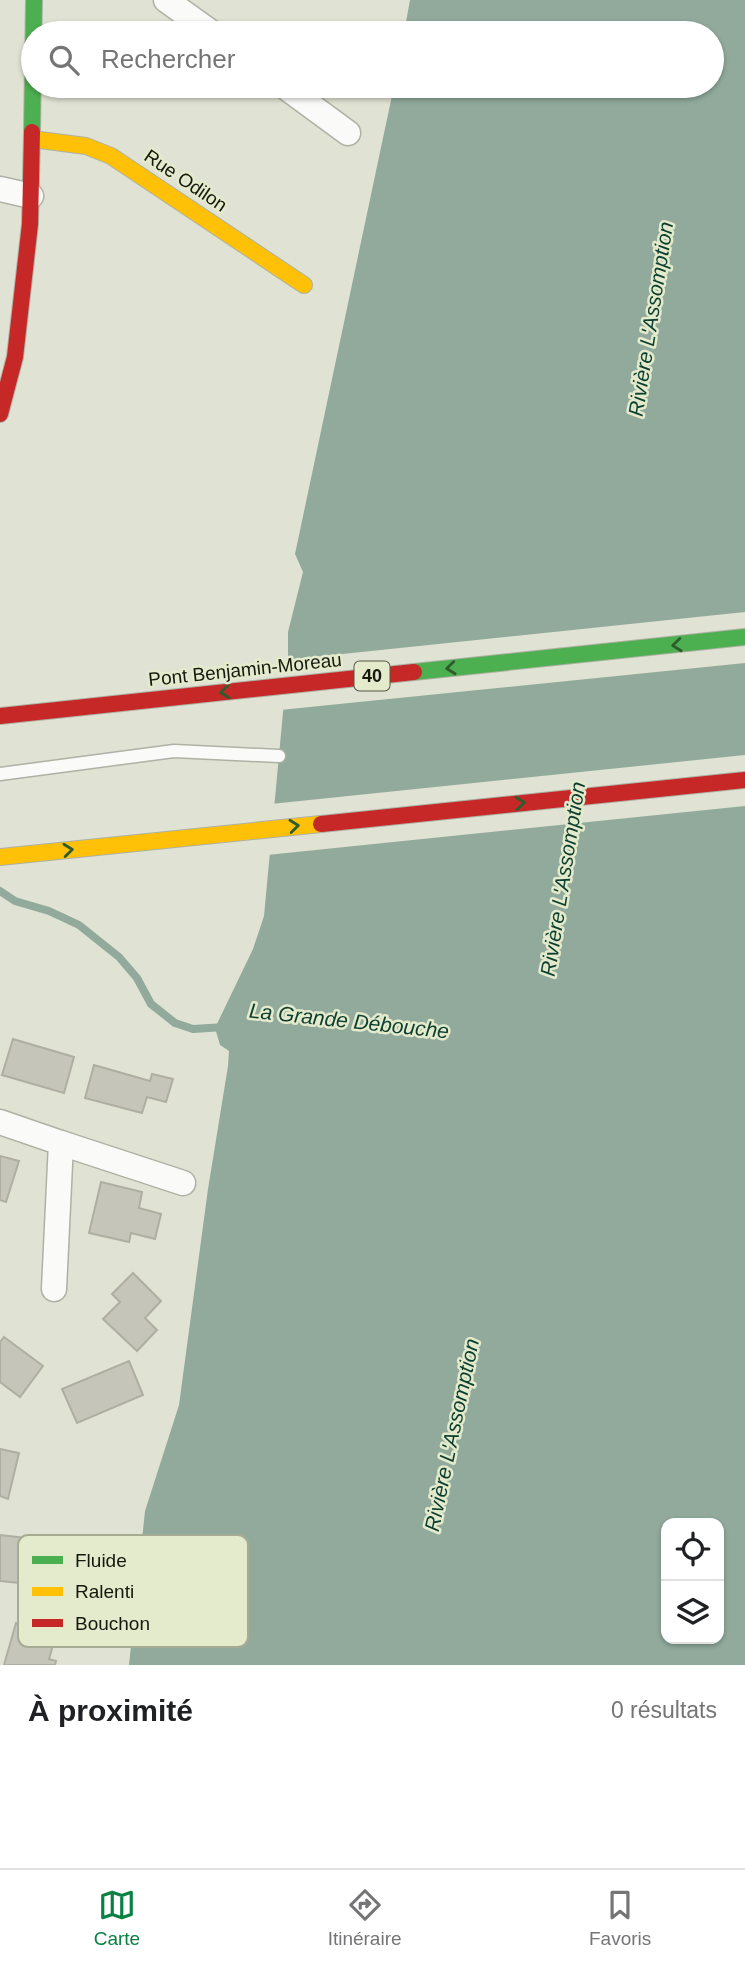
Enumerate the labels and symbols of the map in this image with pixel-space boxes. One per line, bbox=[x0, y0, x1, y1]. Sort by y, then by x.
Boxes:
street label: Rue Odilon bbox=[140, 145, 231, 216]
water label: Rivière L'Assomption bbox=[624, 220, 677, 418]
one-way arrow bbox=[671, 637, 683, 652]
street label: Pont Benjamin-Moreau bbox=[147, 649, 343, 690]
one-way arrow bbox=[445, 660, 456, 675]
road number: 40 bbox=[354, 662, 390, 690]
one-way arrow bbox=[219, 684, 230, 699]
water label: Rivière L'Assomption bbox=[536, 780, 589, 978]
one-way arrow bbox=[515, 796, 526, 811]
one-way arrow bbox=[288, 819, 300, 834]
one-way arrow bbox=[63, 843, 74, 858]
water label: La Grande Débouche bbox=[248, 999, 450, 1042]
water label: Rivière L'Assomption bbox=[420, 1336, 483, 1533]
legend bbox=[18, 1535, 248, 1647]
text: Fluide bbox=[75, 1550, 127, 1571]
text: Ralenti bbox=[75, 1581, 134, 1602]
text: Bouchon bbox=[75, 1613, 150, 1634]

